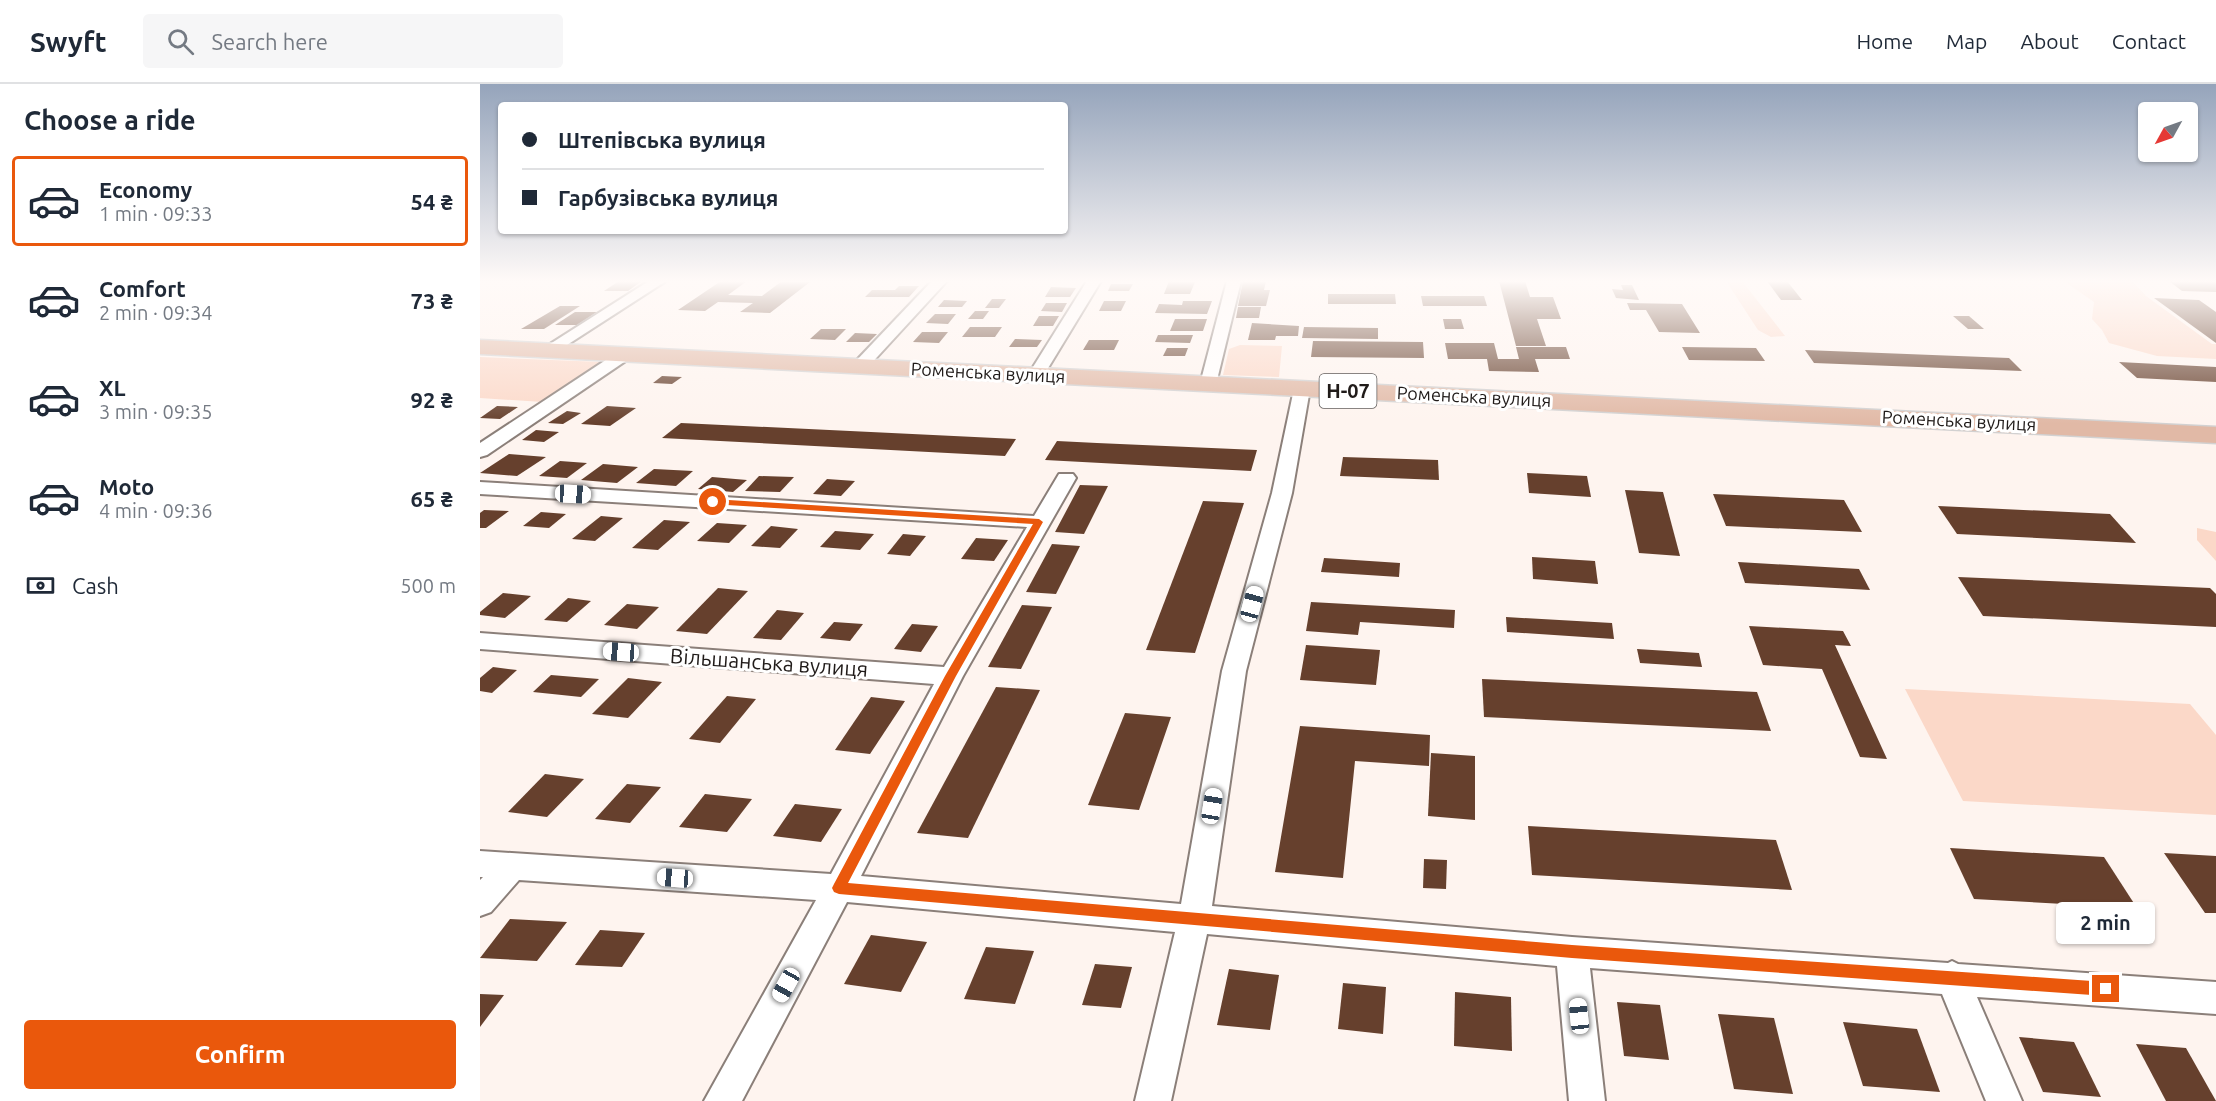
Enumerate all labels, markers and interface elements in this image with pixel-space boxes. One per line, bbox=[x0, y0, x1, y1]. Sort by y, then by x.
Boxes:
search box bbox=[143, 14, 563, 68]
icon: search bbox=[164, 25, 197, 58]
text: Swyft bbox=[30, 26, 107, 57]
text: Search here bbox=[212, 29, 328, 54]
text: Home bbox=[1856, 29, 1913, 53]
text: Map bbox=[1946, 29, 1987, 53]
text: About bbox=[2020, 29, 2079, 53]
text: Contact bbox=[2112, 29, 2186, 53]
north arrow bbox=[2138, 102, 2198, 162]
map controls bbox=[2138, 102, 2198, 162]
text: Choose a ride bbox=[24, 105, 196, 135]
text: Штепівська вулиця bbox=[558, 127, 766, 152]
icon: car bbox=[27, 174, 81, 228]
text: Economy bbox=[99, 177, 192, 202]
text: Гарбузівська вулиця bbox=[558, 185, 778, 210]
text: 54 ₴ bbox=[411, 189, 453, 214]
text: 1 min · 09:33 bbox=[99, 202, 213, 225]
icon: car bbox=[27, 273, 81, 327]
text: Comfort bbox=[99, 276, 186, 301]
text: 73 ₴ bbox=[411, 288, 453, 313]
text: 2 min · 09:34 bbox=[99, 301, 213, 324]
street label: Роменська вулиця bbox=[910, 358, 1066, 386]
icon: car bbox=[27, 372, 81, 426]
road number: Н-07 bbox=[1320, 374, 1376, 408]
text: XL bbox=[99, 375, 126, 400]
street label: Роменська вулиця bbox=[1396, 382, 1552, 410]
text: 92 ₴ bbox=[411, 387, 453, 412]
text: 3 min · 09:35 bbox=[99, 400, 213, 423]
street label: Роменська вулиця bbox=[1881, 406, 2037, 434]
icon: car bbox=[27, 471, 81, 525]
text: Moto bbox=[99, 474, 154, 499]
car bbox=[555, 484, 591, 504]
text: 65 ₴ bbox=[411, 486, 453, 511]
route start bbox=[699, 488, 726, 515]
text: 4 min · 09:36 bbox=[99, 499, 213, 522]
icon: cash bbox=[24, 569, 57, 602]
text: Cash bbox=[72, 573, 119, 598]
text: 500 m bbox=[400, 574, 456, 597]
car bbox=[1239, 584, 1265, 624]
car bbox=[602, 642, 640, 662]
street label: Вільшанська вулиця bbox=[669, 643, 869, 681]
car bbox=[1200, 787, 1224, 825]
car bbox=[656, 868, 694, 888]
callout: 2 min bbox=[2056, 902, 2156, 944]
text: 2 min bbox=[2080, 911, 2131, 934]
car bbox=[769, 965, 803, 1005]
route end bbox=[2092, 975, 2119, 1002]
car bbox=[1568, 997, 1590, 1035]
button: Confirm bbox=[24, 1020, 456, 1089]

